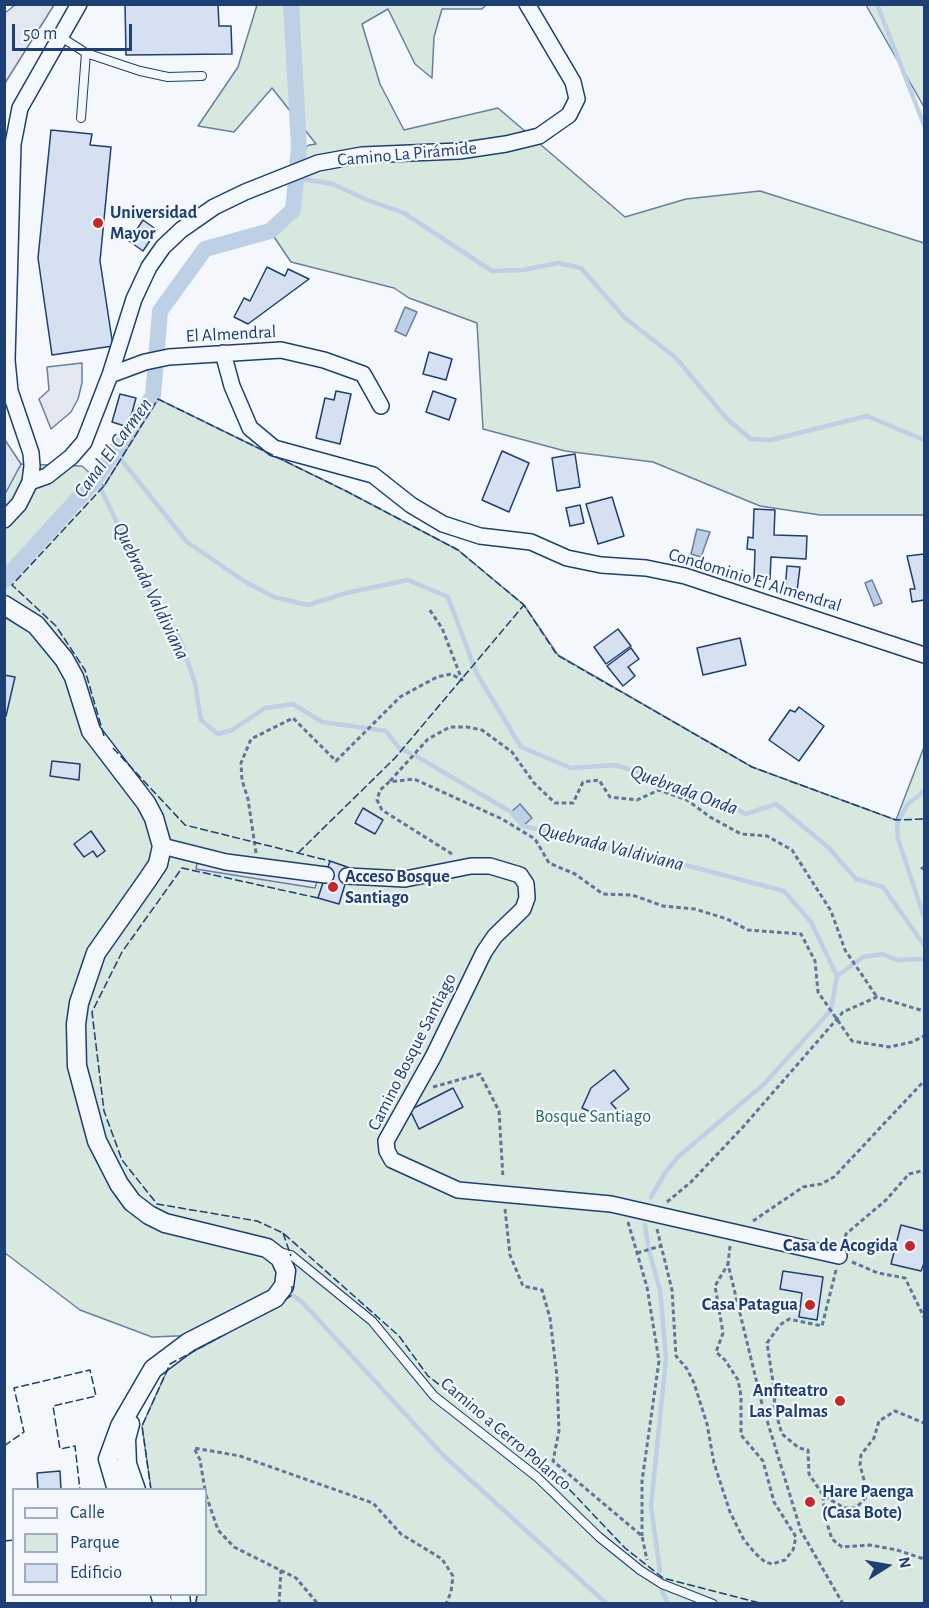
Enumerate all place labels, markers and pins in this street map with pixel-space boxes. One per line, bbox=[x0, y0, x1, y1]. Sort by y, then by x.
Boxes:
place label: Universidad Mayor bbox=[110, 202, 197, 244]
marker: Universidad Mayor bbox=[91, 216, 105, 230]
place label: Acceso Bosque Santiago bbox=[345, 866, 450, 908]
marker: Acceso Bosque Santiago bbox=[326, 880, 340, 894]
place label: Casa de Acogida bbox=[783, 1235, 898, 1257]
marker: Casa de Acogida bbox=[903, 1239, 917, 1253]
place label: Casa Patagua bbox=[702, 1294, 798, 1316]
marker: Casa Patagua bbox=[803, 1298, 817, 1312]
place label: Anfiteatro Las Palmas bbox=[749, 1380, 828, 1422]
marker: Anfiteatro Las Palmas bbox=[833, 1394, 847, 1408]
place label: Hare Paenga (Casa Bote) bbox=[822, 1481, 914, 1524]
marker: Hare Paenga (Casa Bote) bbox=[803, 1495, 817, 1509]

